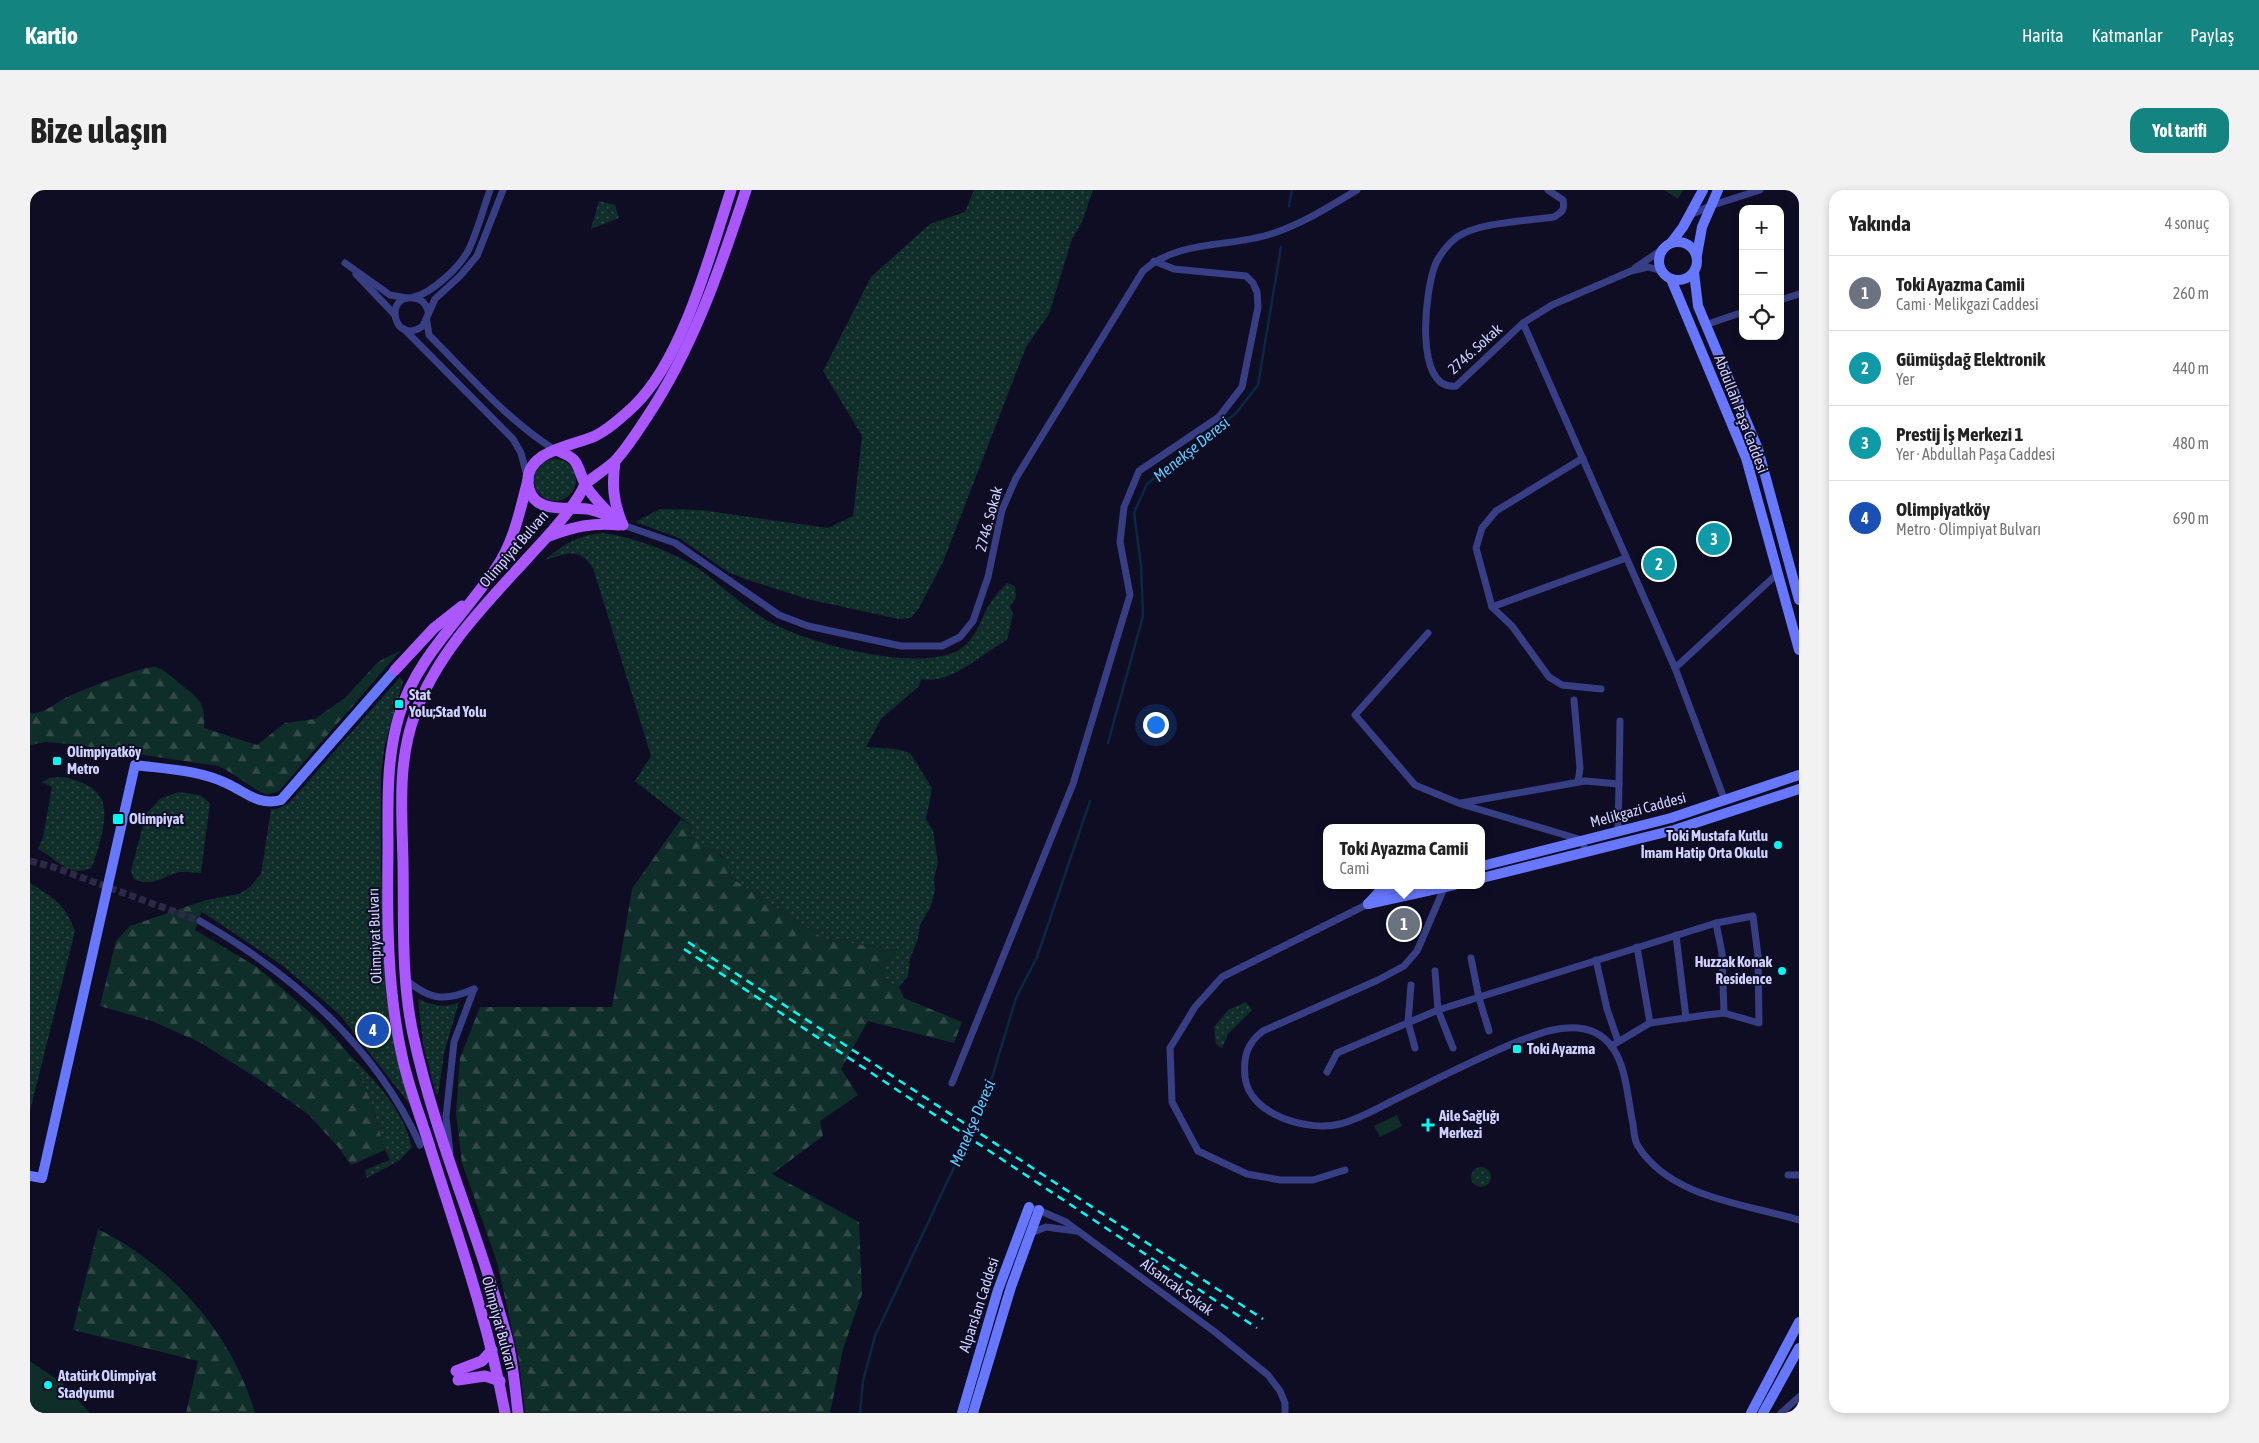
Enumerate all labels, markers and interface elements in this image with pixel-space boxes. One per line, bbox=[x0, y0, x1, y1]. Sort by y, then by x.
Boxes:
text: Kartio bbox=[25, 22, 78, 49]
text: Harita bbox=[2022, 25, 2064, 46]
text: Katmanlar bbox=[2092, 25, 2162, 46]
text: Paylaş bbox=[2190, 25, 2234, 46]
button: Yol tarifi bbox=[2130, 108, 2229, 153]
text: Bize ulaşın bbox=[30, 110, 167, 150]
map controls bbox=[1739, 205, 1784, 340]
button: + bbox=[1739, 205, 1784, 250]
text: Yakında bbox=[1849, 211, 1911, 235]
text: 4 sonuç bbox=[2165, 214, 2209, 232]
button: − bbox=[1739, 250, 1784, 295]
text: Toki Ayazma Camii bbox=[1896, 273, 2025, 295]
text: 1 bbox=[1861, 284, 1869, 302]
text: 260 m bbox=[2173, 284, 2209, 302]
button: locate bbox=[1739, 295, 1784, 340]
text: Cami · Melikgazi Caddesi bbox=[1896, 295, 2039, 313]
street label: 2746. Sokak bbox=[1444, 320, 1505, 377]
text: Gümüşdağ Elektronik bbox=[1896, 348, 2045, 370]
street label: Abdullah Paşa Caddesi bbox=[1711, 352, 1772, 475]
text: 2 bbox=[1861, 359, 1869, 377]
text: 440 m bbox=[2173, 359, 2209, 377]
text: Yer bbox=[1896, 370, 1914, 388]
water label: Menekşe Deresi bbox=[1150, 413, 1233, 486]
text: Prestij İş Merkezi 1 bbox=[1896, 423, 2024, 445]
text: 3 bbox=[1861, 434, 1869, 452]
text: 480 m bbox=[2173, 434, 2209, 452]
text: Yer · Abdullah Paşa Caddesi bbox=[1896, 445, 2055, 463]
street label: 2746. Sokak bbox=[972, 484, 1005, 553]
text: Olimpiyatköy bbox=[1896, 498, 1990, 520]
street label: Olimpiyat Bulvarı bbox=[476, 507, 552, 590]
text: 4 bbox=[1861, 509, 1869, 527]
text: 690 m bbox=[2173, 509, 2209, 527]
pin: 3 bbox=[1698, 520, 1730, 558]
text: Metro · Olimpiyat Bulvarı bbox=[1896, 520, 2041, 538]
pin: 2 bbox=[1643, 545, 1675, 583]
place label: Stat Yolu;Stad Yolu bbox=[408, 686, 487, 720]
marker: Stat Yolu;Stad Yolu bbox=[393, 698, 405, 710]
your location bbox=[1143, 712, 1169, 738]
place label: Olimpiyatköy Metro bbox=[67, 743, 142, 777]
marker: Olimpiyatköy Metro bbox=[51, 755, 63, 767]
street label: Melikgazi Caddesi bbox=[1588, 789, 1688, 830]
place label: Olimpiyat bbox=[129, 810, 185, 827]
marker: Olimpiyat bbox=[111, 812, 125, 826]
popup bbox=[1323, 824, 1485, 889]
place label: Toki Mustafa Kutlu İmam Hatip Orta Okulu bbox=[1641, 827, 1768, 861]
text: Toki Ayazma Camii bbox=[1340, 837, 1468, 859]
marker: Toki Mustafa Kutlu İmam Hatip Orta Okulu bbox=[1772, 839, 1784, 851]
text: Cami bbox=[1340, 859, 1369, 877]
street label: Olimpiyat Bulvarı bbox=[364, 888, 385, 984]
pin: 1 bbox=[1388, 905, 1420, 943]
place label: Huzzak Konak Residence bbox=[1695, 953, 1772, 987]
marker: Huzzak Konak Residence bbox=[1776, 965, 1788, 977]
pin: 4 bbox=[357, 1011, 389, 1049]
place label: Toki Ayazma bbox=[1527, 1040, 1595, 1057]
marker: Toki Ayazma bbox=[1511, 1043, 1523, 1055]
water label: Menekşe Deresi bbox=[946, 1077, 999, 1169]
place label: Aile Sağlığı Merkezi bbox=[1438, 1107, 1500, 1141]
marker: Aile Sağlığı Merkezi bbox=[1421, 1118, 1435, 1132]
street label: Alparslan Caddesi bbox=[955, 1255, 1002, 1355]
street label: Alsancak Sokak bbox=[1138, 1255, 1217, 1319]
street label: Olimpiyat Bulvarı bbox=[479, 1274, 520, 1371]
place label: Atatürk Olimpiyat Stadyumu bbox=[57, 1367, 157, 1401]
marker: Atatürk Olimpiyat Stadyumu bbox=[42, 1379, 54, 1391]

